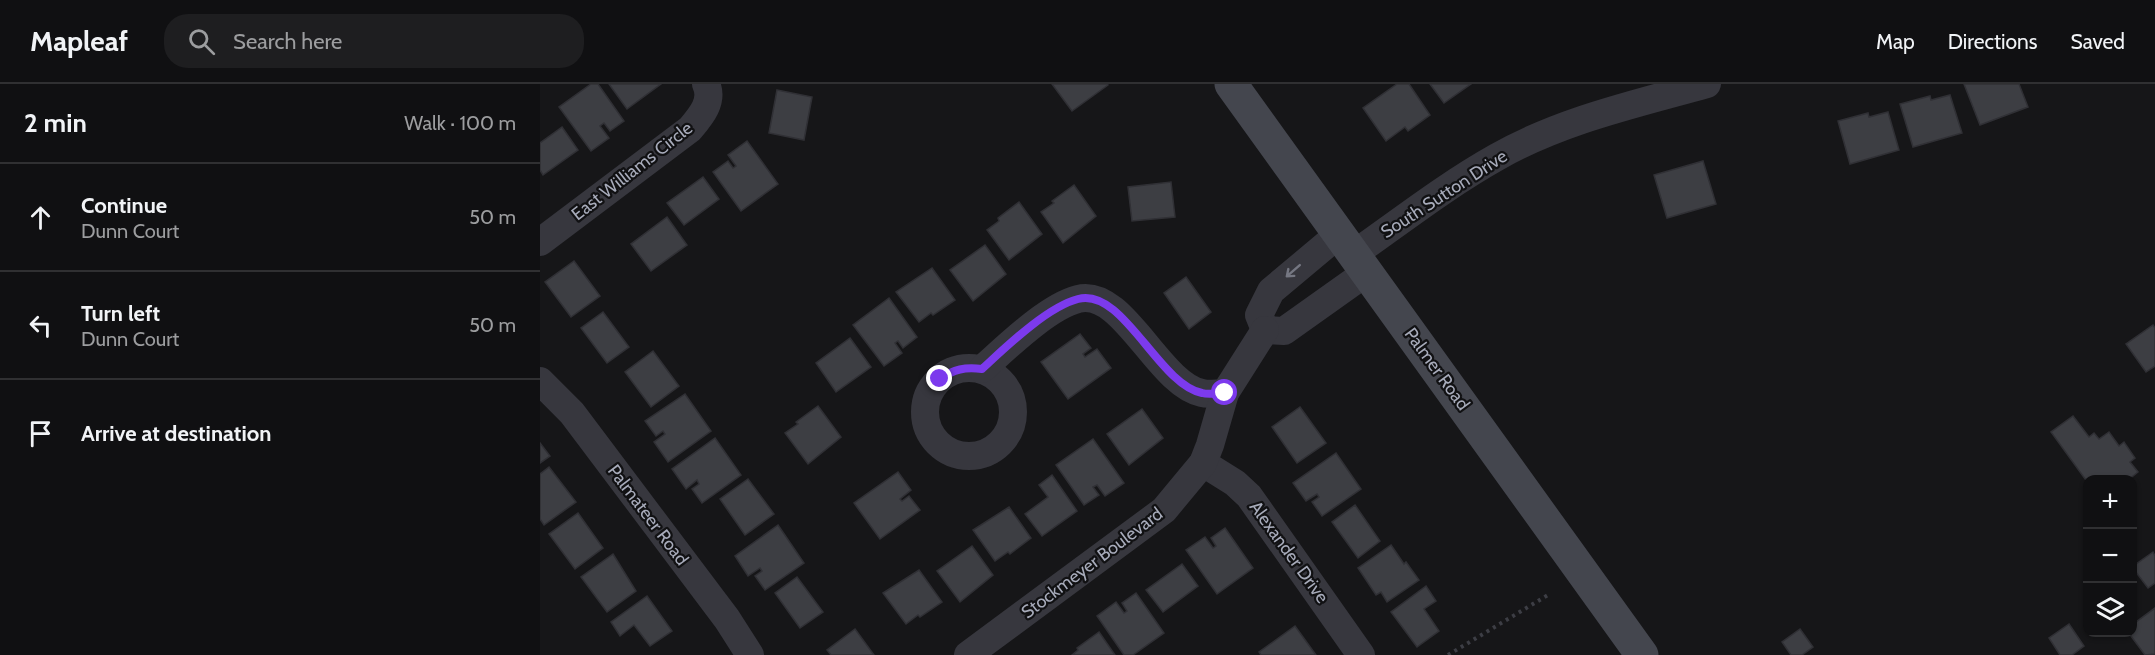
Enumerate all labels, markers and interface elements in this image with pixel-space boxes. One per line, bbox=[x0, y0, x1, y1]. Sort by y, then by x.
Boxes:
search box bbox=[164, 14, 584, 68]
text: Mapleaf bbox=[30, 24, 128, 58]
icon: search bbox=[185, 25, 218, 58]
text: Search here bbox=[233, 28, 342, 55]
text: Map bbox=[1876, 29, 1915, 54]
text: Directions bbox=[1948, 29, 2037, 54]
text: Saved bbox=[2070, 29, 2125, 54]
text: 2 min bbox=[24, 107, 87, 139]
text: Walk · 100 m bbox=[404, 111, 516, 135]
street label: East Williams Circle bbox=[567, 117, 697, 225]
street label: South Sutton Drive bbox=[1377, 145, 1511, 243]
text: Continue bbox=[81, 192, 167, 219]
icon: ahead bbox=[24, 201, 57, 234]
text: 50 m bbox=[469, 205, 516, 229]
text: Dunn Court bbox=[81, 219, 179, 243]
one-way arrow bbox=[1286, 264, 1301, 278]
text: Turn left bbox=[81, 300, 160, 327]
icon: left bbox=[24, 309, 57, 342]
text: 50 m bbox=[469, 313, 516, 337]
street label: Palmer Road bbox=[1400, 323, 1474, 415]
text: Dunn Court bbox=[81, 327, 179, 351]
route end bbox=[926, 365, 952, 391]
route start bbox=[1211, 379, 1237, 405]
icon: arrive bbox=[24, 417, 57, 450]
text: Arrive at destination bbox=[81, 420, 271, 447]
street label: Palmateer Road bbox=[603, 460, 693, 570]
map controls bbox=[2083, 475, 2137, 637]
button: + bbox=[2083, 475, 2137, 529]
street label: Alexander Drive bbox=[1245, 497, 1333, 607]
street label: Stockmeyer Boulevard bbox=[1017, 503, 1167, 623]
button: − bbox=[2083, 529, 2137, 583]
button: layers bbox=[2083, 583, 2137, 637]

